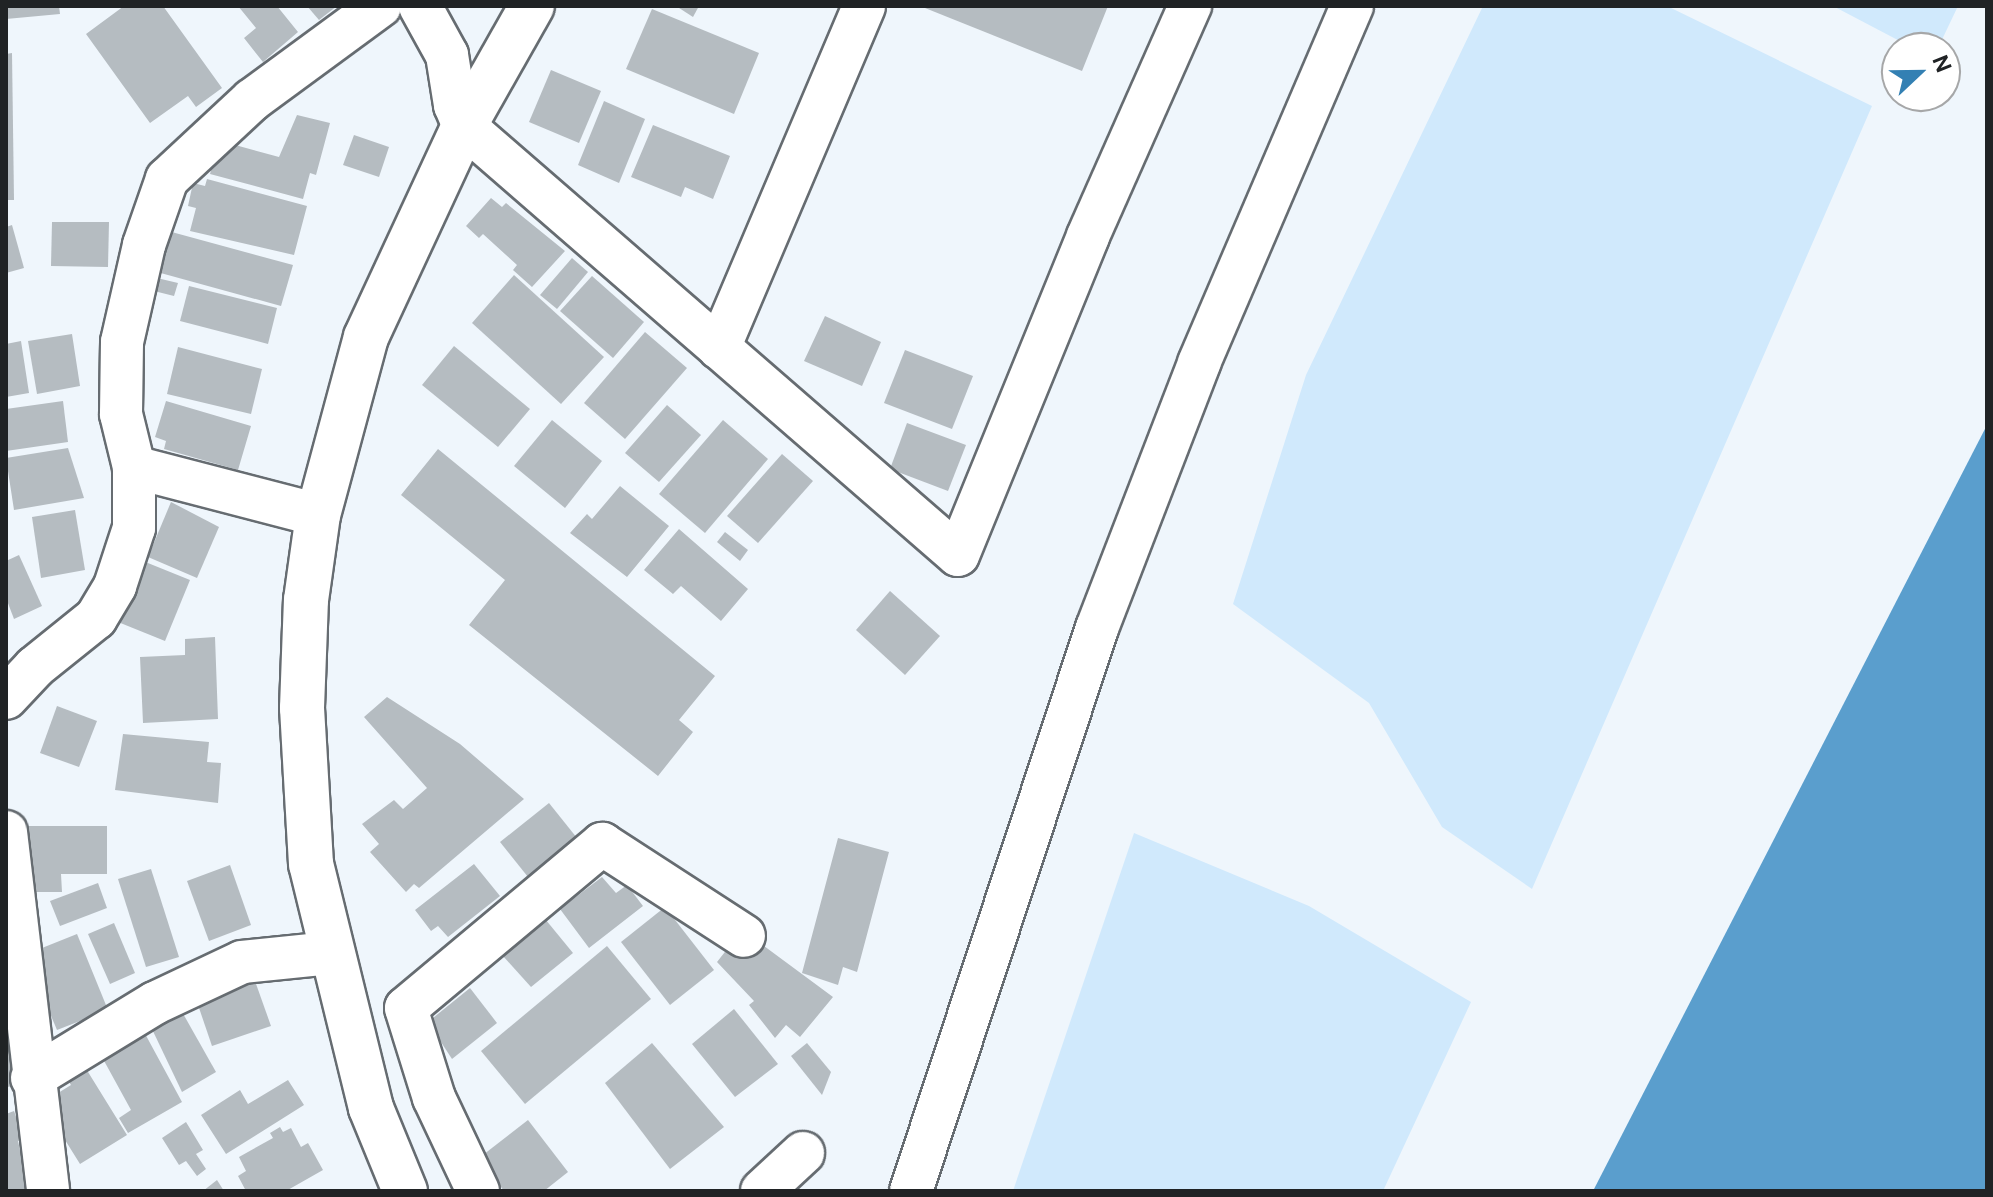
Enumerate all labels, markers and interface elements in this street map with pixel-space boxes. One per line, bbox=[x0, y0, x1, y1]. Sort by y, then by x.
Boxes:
north arrow bbox=[1881, 32, 1961, 112]
text: N bbox=[1925, 51, 1958, 76]

